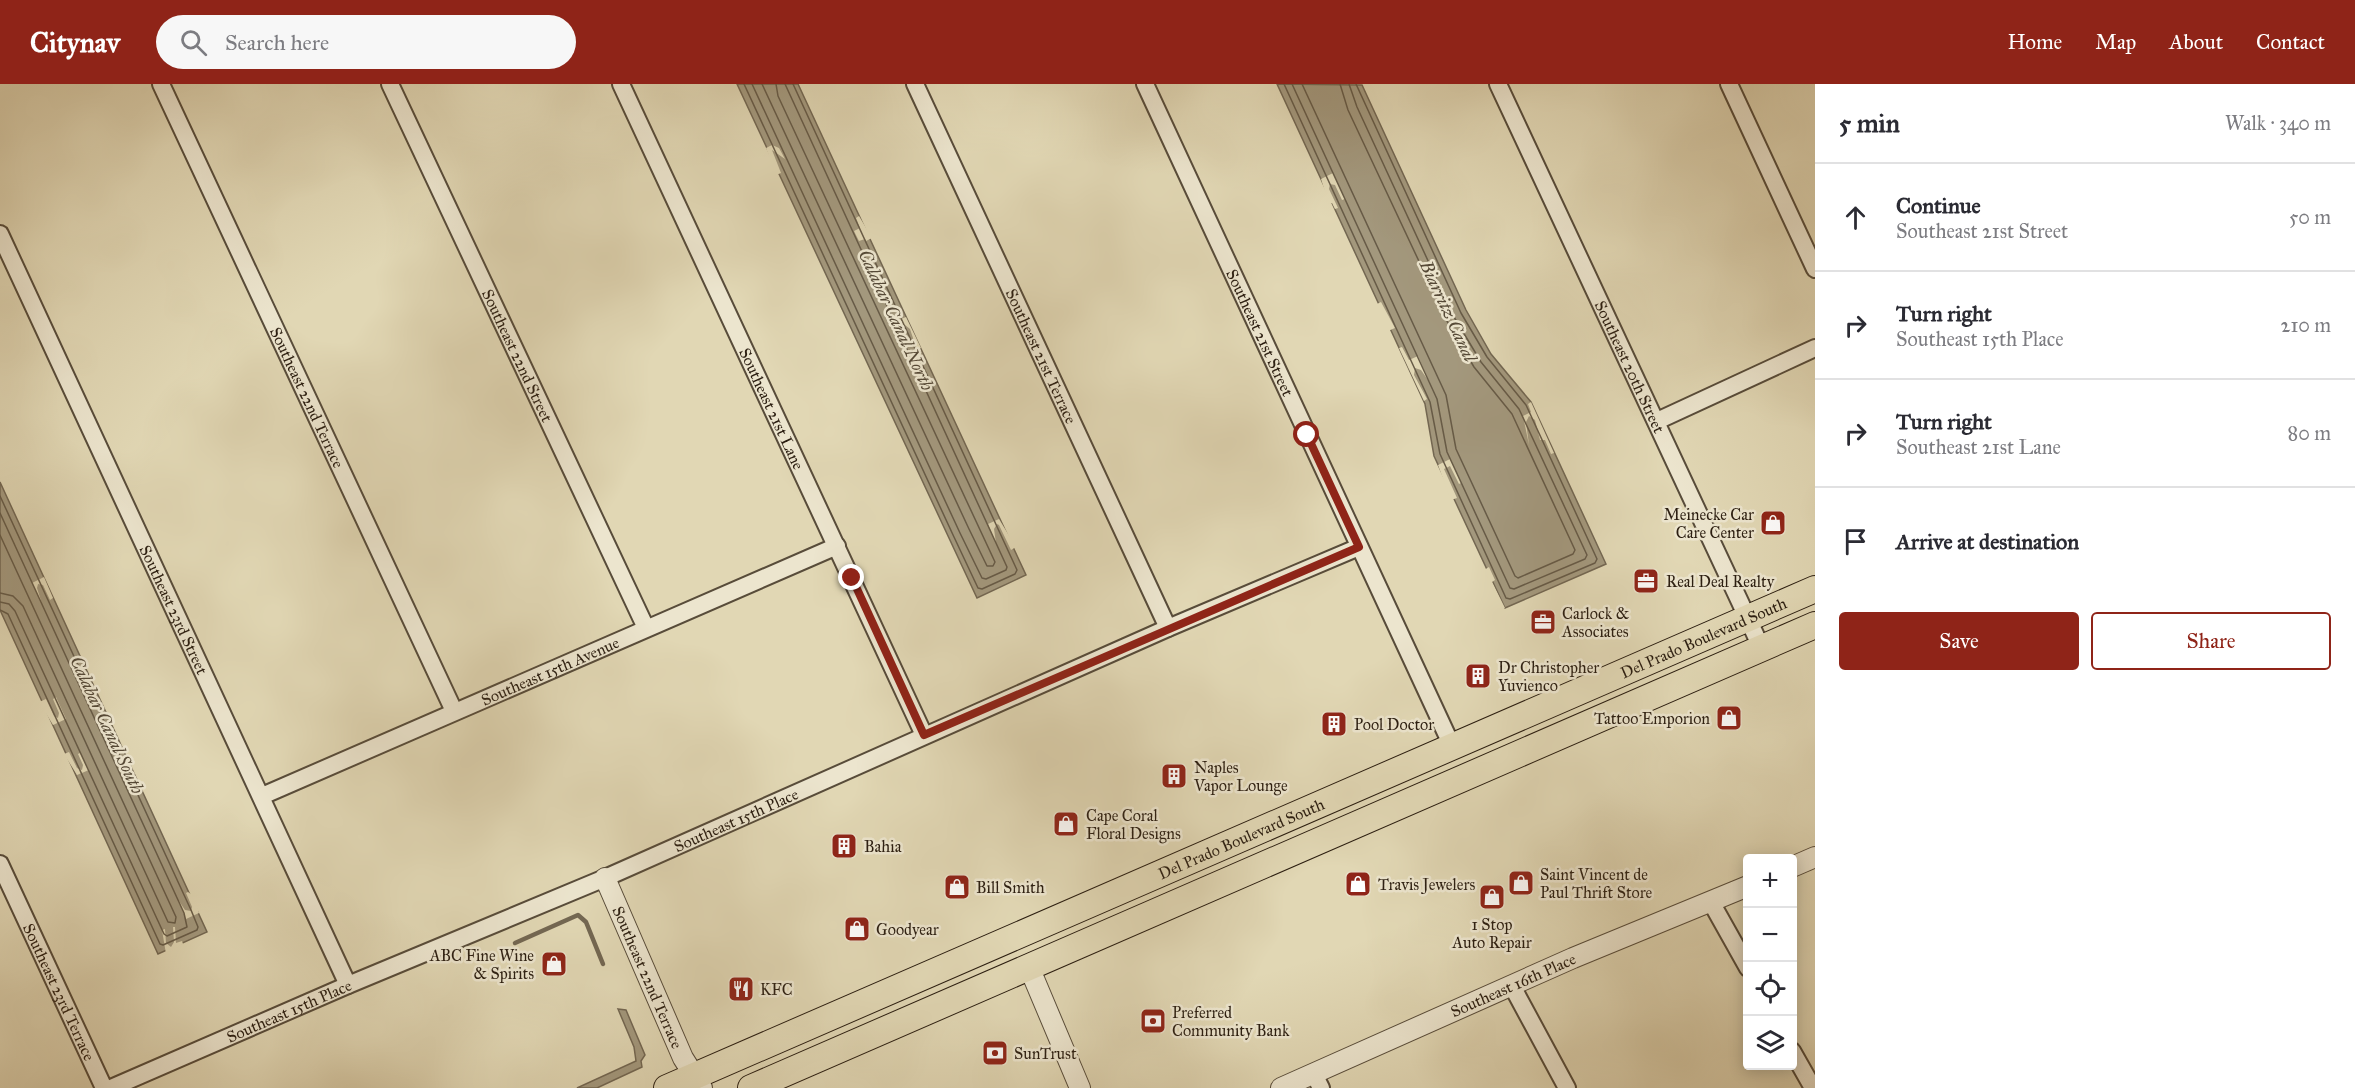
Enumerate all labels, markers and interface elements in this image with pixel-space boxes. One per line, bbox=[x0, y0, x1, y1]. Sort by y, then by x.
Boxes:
search box bbox=[156, 15, 576, 69]
text: Citynav bbox=[30, 25, 120, 60]
icon: search bbox=[177, 26, 210, 59]
text: Search here bbox=[225, 29, 329, 56]
text: Home bbox=[2007, 29, 2062, 55]
text: Map bbox=[2095, 29, 2136, 55]
text: About bbox=[2169, 29, 2223, 55]
text: Contact bbox=[2256, 29, 2325, 55]
text: 5 min bbox=[1839, 107, 1900, 139]
text: Walk · 340 m bbox=[2225, 111, 2331, 135]
text: Continue bbox=[1896, 192, 1981, 219]
icon: ahead bbox=[1839, 201, 1872, 234]
text: 50 m bbox=[2289, 205, 2331, 229]
text: Southeast 21st Street bbox=[1896, 219, 2068, 243]
water label: Calabar Canal North bbox=[854, 246, 938, 394]
water label: Biarritz Canal bbox=[1414, 256, 1482, 367]
street label: Southeast 21st Street bbox=[1222, 266, 1298, 400]
street label: Southeast 22nd Street bbox=[478, 286, 557, 425]
street label: Southeast 21st Terrace bbox=[1002, 286, 1081, 427]
street label: Southeast 20th Street bbox=[1591, 298, 1669, 436]
text: Turn right bbox=[1896, 300, 1992, 327]
icon: right bbox=[1839, 309, 1872, 342]
text: 210 m bbox=[2281, 313, 2331, 337]
street label: Southeast 22nd Terrace bbox=[266, 324, 348, 471]
text: Southeast 15th Place bbox=[1896, 327, 2064, 351]
street label: Southeast 21st Lane bbox=[735, 345, 808, 473]
text: Turn right bbox=[1896, 408, 1992, 435]
icon: right bbox=[1839, 417, 1872, 450]
route start bbox=[1293, 421, 1319, 447]
text: 80 m bbox=[2288, 421, 2331, 445]
text: Southeast 21st Lane bbox=[1896, 435, 2061, 459]
place label: Meinecke Car Care Center bbox=[1663, 505, 1754, 542]
shop icon: Meinecke Car Care Center bbox=[1758, 508, 1788, 538]
icon: arrive bbox=[1839, 525, 1872, 558]
text: Arrive at destination bbox=[1896, 528, 2079, 555]
street label: Southeast 23rd Street bbox=[135, 542, 212, 678]
route end bbox=[838, 564, 864, 590]
office icon: Real Deal Realty bbox=[1631, 566, 1661, 596]
place label: Real Deal Realty bbox=[1666, 572, 1775, 591]
street label: Del Prado Boulevard South bbox=[1618, 594, 1790, 682]
place label: Carlock & Associates bbox=[1561, 604, 1630, 641]
office icon: Carlock & Associates bbox=[1528, 607, 1558, 637]
button: Save bbox=[1839, 612, 2079, 670]
button: Share bbox=[2091, 612, 2331, 670]
street label: Southeast 15th Avenue bbox=[478, 633, 622, 710]
water label: Calabar Canal South bbox=[65, 653, 149, 798]
place label: Dr Christopher Yuvienco bbox=[1498, 658, 1599, 695]
building icon: Dr Christopher Yuvienco bbox=[1463, 661, 1493, 691]
shop icon: Tattoo Emporion bbox=[1714, 703, 1744, 733]
building icon: Pool Doctor bbox=[1319, 709, 1349, 739]
place label: Tattoo Emporion bbox=[1594, 709, 1710, 728]
place label: Pool Doctor bbox=[1354, 715, 1434, 734]
place label: Naples Vapor Lounge bbox=[1193, 758, 1288, 796]
building icon: Naples Vapor Lounge bbox=[1159, 761, 1189, 791]
street label: Southeast 15th Place bbox=[671, 784, 802, 856]
street label: Del Prado Boulevard South bbox=[1155, 794, 1327, 883]
place label: Cape Coral Floral Designs bbox=[1086, 806, 1181, 844]
shop icon: Cape Coral Floral Designs bbox=[1051, 809, 1081, 839]
building icon: Bahia bbox=[829, 831, 859, 861]
place label: Bahia bbox=[864, 837, 902, 856]
map controls bbox=[1743, 854, 1797, 1070]
button: + bbox=[1743, 854, 1797, 908]
place label: Saint Vincent de Paul Thrift Store bbox=[1540, 865, 1653, 902]
shop icon: Saint Vincent de Paul Thrift Store bbox=[1506, 868, 1536, 898]
shop icon: Travis Jewelers bbox=[1343, 869, 1373, 899]
shop icon: Bill Smith bbox=[942, 872, 972, 902]
place label: Travis Jewelers bbox=[1378, 875, 1475, 895]
place label: Bill Smith bbox=[976, 878, 1045, 897]
shop icon: 1 Stop Auto Repair bbox=[1477, 882, 1507, 912]
street label: Southeast 22nd Terrace bbox=[608, 903, 687, 1052]
button: − bbox=[1743, 908, 1797, 962]
shop icon: Goodyear bbox=[842, 914, 872, 944]
place label: 1 Stop Auto Repair bbox=[1451, 915, 1532, 952]
street label: Southeast 23rd Terrace bbox=[19, 920, 99, 1064]
place label: Goodyear bbox=[876, 920, 939, 939]
place label: ABC Fine Wine & Spirits bbox=[429, 946, 534, 983]
shop icon: ABC Fine Wine & Spirits bbox=[539, 949, 569, 979]
street label: Southeast 16th Place bbox=[1448, 949, 1579, 1021]
button: locate bbox=[1743, 962, 1797, 1016]
restaurant icon: KFC bbox=[726, 974, 756, 1004]
street label: Southeast 15th Place bbox=[224, 976, 355, 1047]
place label: KFC bbox=[760, 980, 793, 999]
place label: Preferred Community Bank bbox=[1172, 1003, 1290, 1040]
bank icon: Preferred Community Bank bbox=[1138, 1006, 1168, 1036]
button: layers bbox=[1743, 1016, 1797, 1070]
bank icon: SunTrust bbox=[980, 1038, 1010, 1068]
place label: SunTrust bbox=[1014, 1044, 1077, 1063]

